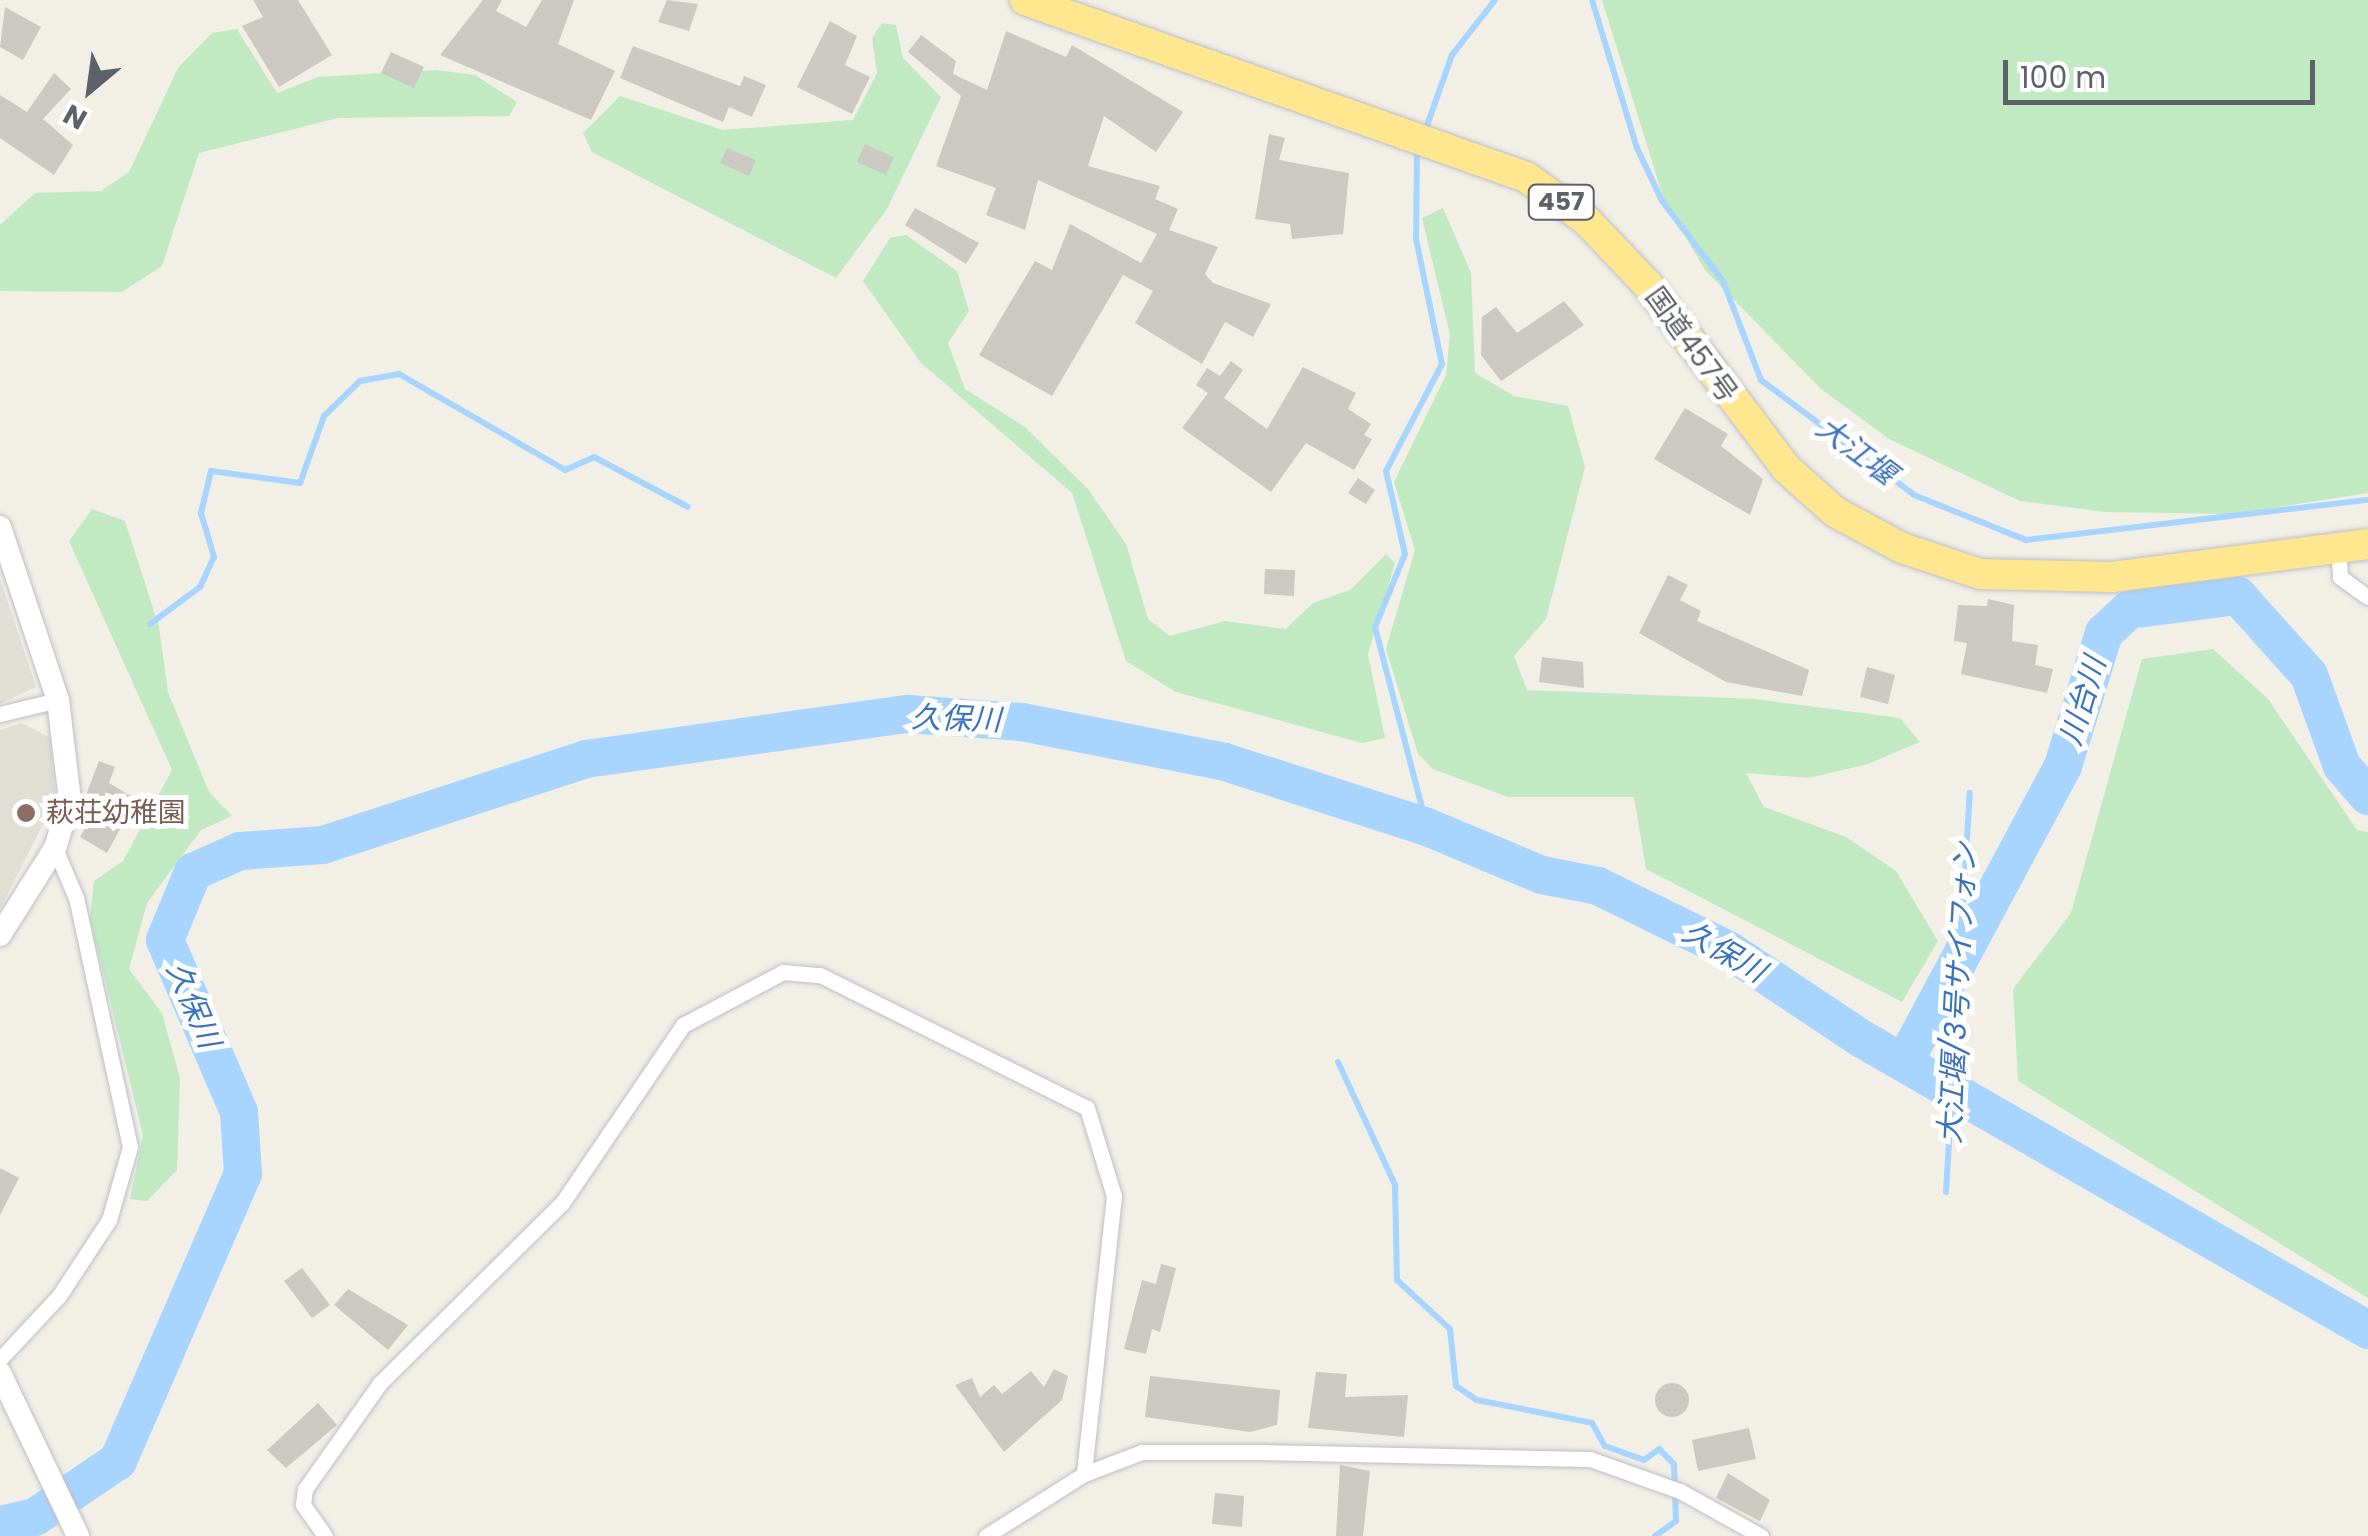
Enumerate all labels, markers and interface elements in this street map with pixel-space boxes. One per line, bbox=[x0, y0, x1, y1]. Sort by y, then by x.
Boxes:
north arrow bbox=[40, 40, 140, 140]
scale bar bbox=[2008, 40, 2320, 102]
text: 100 m bbox=[2020, 56, 2106, 99]
text: N bbox=[57, 95, 94, 139]
road number: 457 bbox=[1526, 182, 1596, 222]
street label: 国道457号 bbox=[1638, 281, 1744, 409]
water label: 大江堰 bbox=[1809, 410, 1903, 492]
water label: 川台川 bbox=[2053, 653, 2113, 749]
water label: 久保川 bbox=[910, 699, 1002, 739]
place label: 萩荘幼稚園 bbox=[46, 796, 186, 830]
marker: 萩荘幼稚園 bbox=[15, 802, 37, 824]
water label: 大江堰/3号サイフォン bbox=[1932, 841, 1984, 1145]
water label: 久保川 bbox=[1676, 914, 1772, 990]
water label: 久保川 bbox=[159, 957, 227, 1053]

